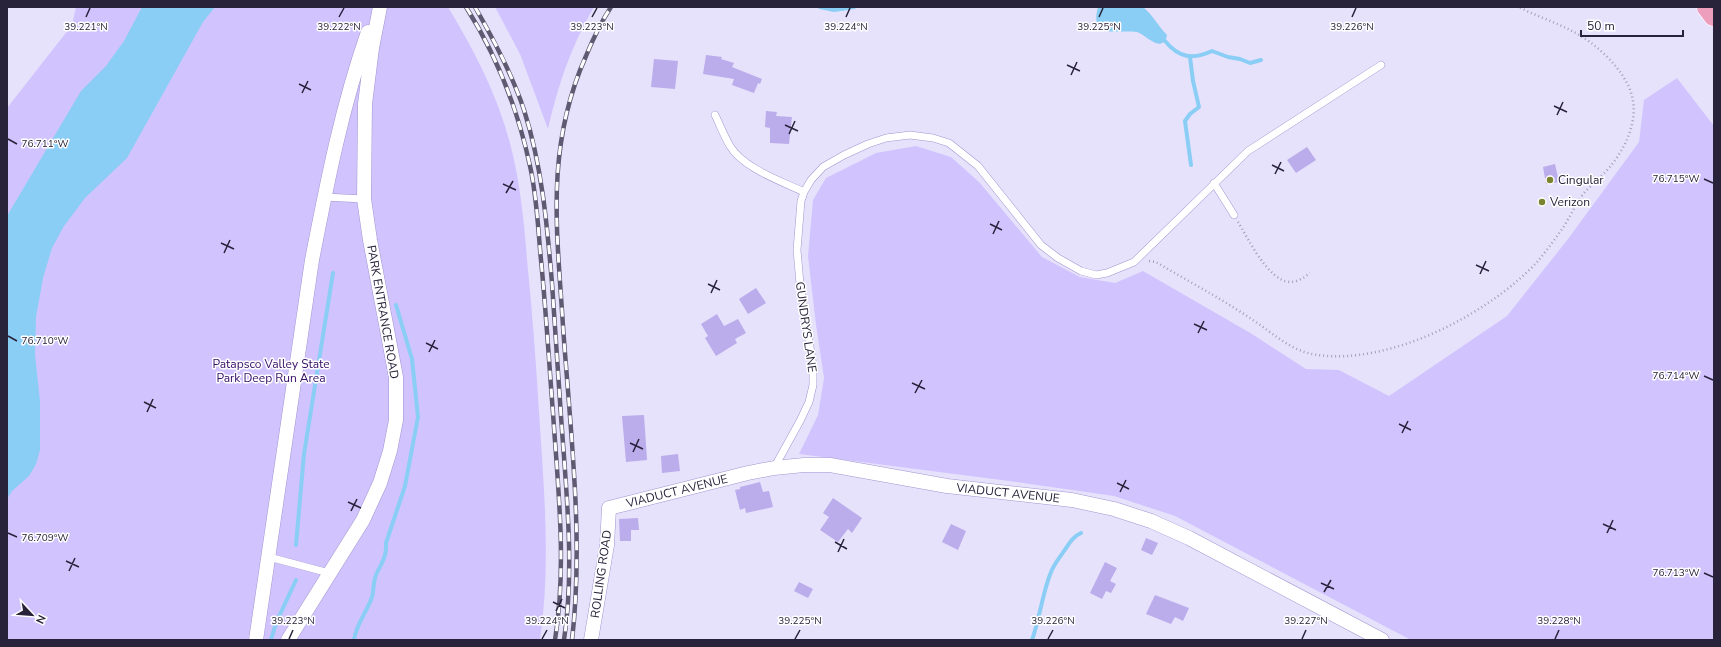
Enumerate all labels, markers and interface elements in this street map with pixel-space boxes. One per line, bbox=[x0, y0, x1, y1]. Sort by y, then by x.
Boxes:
scale bar bbox=[1581, 12, 1683, 38]
text: 50 m bbox=[1587, 18, 1615, 34]
text: 39.221°N bbox=[64, 20, 108, 34]
text: 39.222°N bbox=[317, 20, 361, 34]
text: 39.223°N bbox=[570, 20, 614, 34]
text: 39.224°N bbox=[824, 20, 868, 34]
text: 39.225°N bbox=[1077, 20, 1121, 34]
text: 39.226°N bbox=[1330, 20, 1374, 34]
text: 76.711°W bbox=[21, 137, 69, 151]
place label: Cingular bbox=[1558, 172, 1604, 188]
text: 76.715°W bbox=[1652, 172, 1700, 186]
marker: Cingular bbox=[1545, 175, 1555, 185]
place label: Verizon bbox=[1549, 194, 1590, 210]
marker: Verizon bbox=[1537, 197, 1547, 207]
street label: PARK ENTRANCE ROAD bbox=[363, 244, 403, 380]
street label: GUNDRYS LANE bbox=[792, 281, 820, 373]
text: 76.710°W bbox=[21, 334, 69, 348]
park label: Patapsco Valley State Park Deep Run Area bbox=[212, 356, 330, 386]
text: 76.714°W bbox=[1652, 369, 1700, 383]
street label: VIADUCT AVENUE bbox=[624, 471, 729, 512]
street label: VIADUCT AVENUE bbox=[954, 480, 1061, 506]
street label: ROLLING ROAD bbox=[587, 529, 615, 619]
text: 76.709°W bbox=[21, 531, 69, 545]
text: 76.713°W bbox=[1652, 566, 1700, 580]
north arrow bbox=[12, 595, 52, 635]
text: N bbox=[32, 612, 49, 626]
text: 39.223°N bbox=[271, 614, 315, 628]
text: 39.224°N bbox=[525, 614, 569, 628]
text: 39.225°N bbox=[778, 614, 822, 628]
text: 39.226°N bbox=[1031, 614, 1075, 628]
text: 39.227°N bbox=[1284, 614, 1328, 628]
text: 39.228°N bbox=[1537, 614, 1581, 628]

